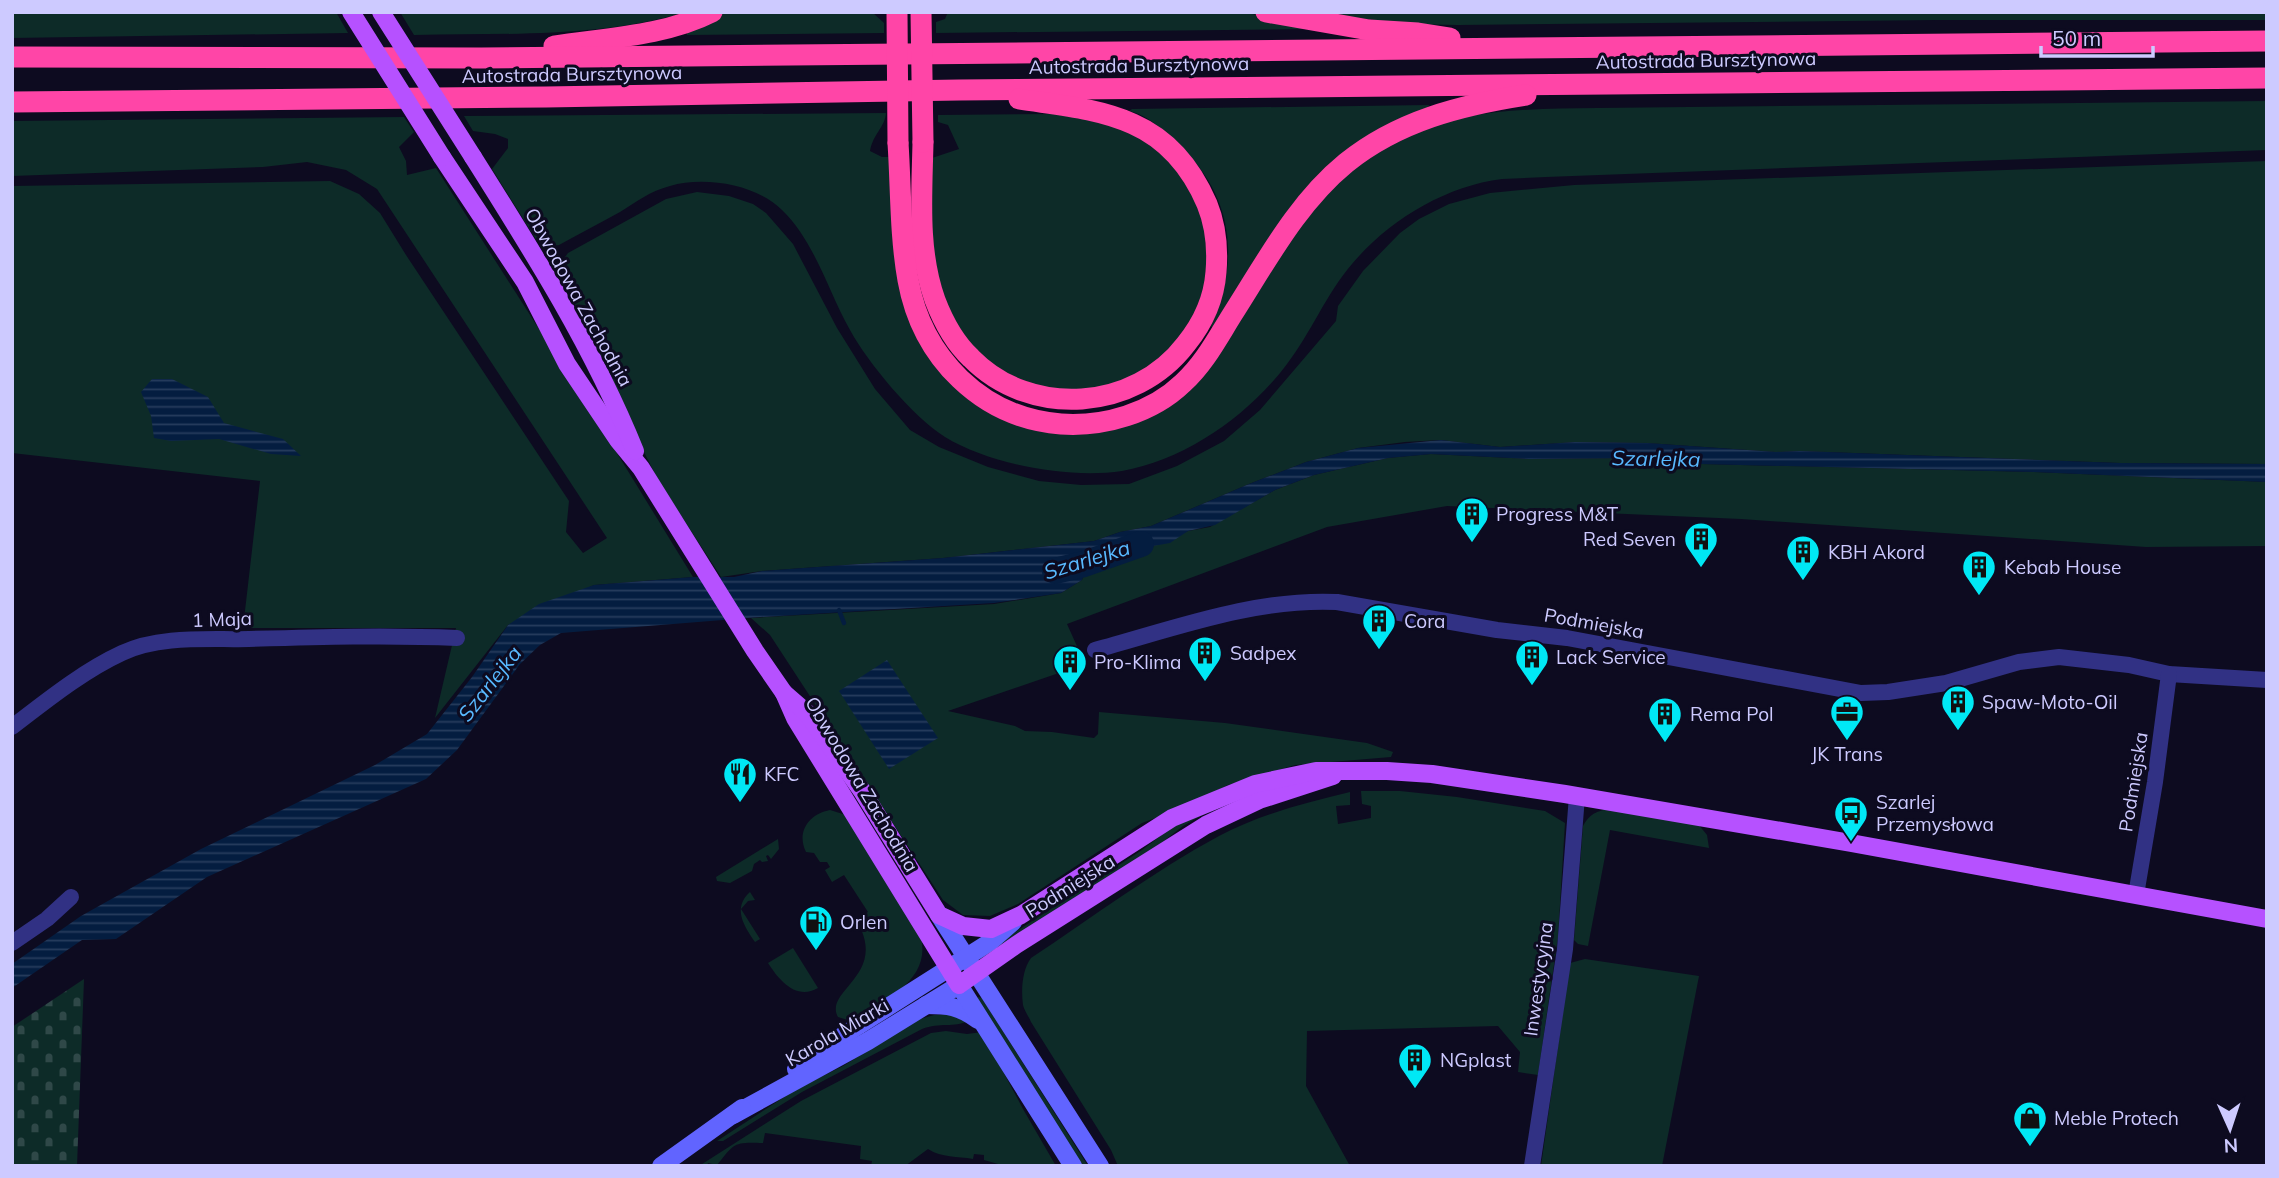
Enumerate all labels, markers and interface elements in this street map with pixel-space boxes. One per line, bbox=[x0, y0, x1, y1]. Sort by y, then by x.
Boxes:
scale bar bbox=[2041, 14, 2153, 58]
text: 50 m bbox=[2052, 25, 2101, 51]
street label: Autostrada Bursztynowa bbox=[1596, 46, 1816, 74]
street label: Autostrada Bursztynowa bbox=[1029, 51, 1249, 79]
street label: Autostrada Bursztynowa bbox=[462, 60, 682, 88]
street label: Obwodowa Zachodnia bbox=[520, 204, 638, 390]
water label: Szarlejka bbox=[1611, 444, 1701, 472]
building icon: Progress M&T bbox=[1453, 495, 1491, 544]
place label: Progress M&T bbox=[1496, 502, 1619, 526]
building icon: Red Seven bbox=[1682, 520, 1720, 569]
place label: Red Seven bbox=[1583, 527, 1676, 551]
building icon: KBH Akord bbox=[1784, 533, 1822, 582]
water label: Szarlejka bbox=[1040, 534, 1133, 584]
place label: KBH Akord bbox=[1828, 540, 1925, 564]
building icon: Kebab House bbox=[1960, 548, 1998, 597]
place label: Kebab House bbox=[2004, 555, 2121, 579]
building icon: Cora bbox=[1360, 602, 1398, 651]
street label: Podmiejska bbox=[1542, 602, 1646, 644]
street label: 1 Maja bbox=[192, 606, 252, 632]
place label: Cora bbox=[1404, 609, 1445, 633]
building icon: Sadpex bbox=[1186, 634, 1224, 683]
building icon: Lack Service bbox=[1513, 638, 1551, 687]
water label: Szarlejka bbox=[452, 640, 527, 726]
place label: Sadpex bbox=[1230, 641, 1296, 665]
building icon: Pro-Klima bbox=[1051, 643, 1089, 692]
place label: Lack Service bbox=[1556, 645, 1666, 669]
place label: Pro-Klima bbox=[1094, 650, 1181, 674]
building icon: Spaw-Moto-Oil bbox=[1939, 683, 1977, 732]
place label: Spaw-Moto-Oil bbox=[1982, 690, 2117, 714]
street label: Obwodowa Zachodnia bbox=[800, 692, 924, 876]
office icon: JK Trans bbox=[1828, 693, 1866, 742]
building icon: Rema Pol bbox=[1646, 695, 1684, 744]
place label: Rema Pol bbox=[1690, 702, 1774, 726]
street label: Podmiejska bbox=[2113, 730, 2153, 834]
place label: JK Trans bbox=[1811, 742, 1883, 766]
restaurant icon: KFC bbox=[721, 755, 759, 804]
place label: KFC bbox=[764, 762, 799, 786]
place label: Szarlej Przemysłowa bbox=[1876, 790, 1994, 836]
bus stop icon: Szarlej Przemysłowa bbox=[1832, 794, 1870, 843]
street label: Podmiejska bbox=[1021, 849, 1119, 923]
fuel station icon: Orlen bbox=[797, 903, 835, 952]
place label: Orlen bbox=[840, 910, 888, 934]
street label: Inwestycyjna bbox=[1518, 920, 1558, 1038]
street label: Karola Miarki bbox=[781, 993, 893, 1071]
building icon: NGplast bbox=[1396, 1041, 1434, 1090]
place label: NGplast bbox=[1440, 1048, 1512, 1072]
north arrow bbox=[2195, 1094, 2265, 1164]
shop icon: Meble Protech bbox=[2011, 1099, 2049, 1148]
place label: Meble Protech bbox=[2054, 1106, 2179, 1130]
text: N bbox=[2223, 1134, 2239, 1158]

